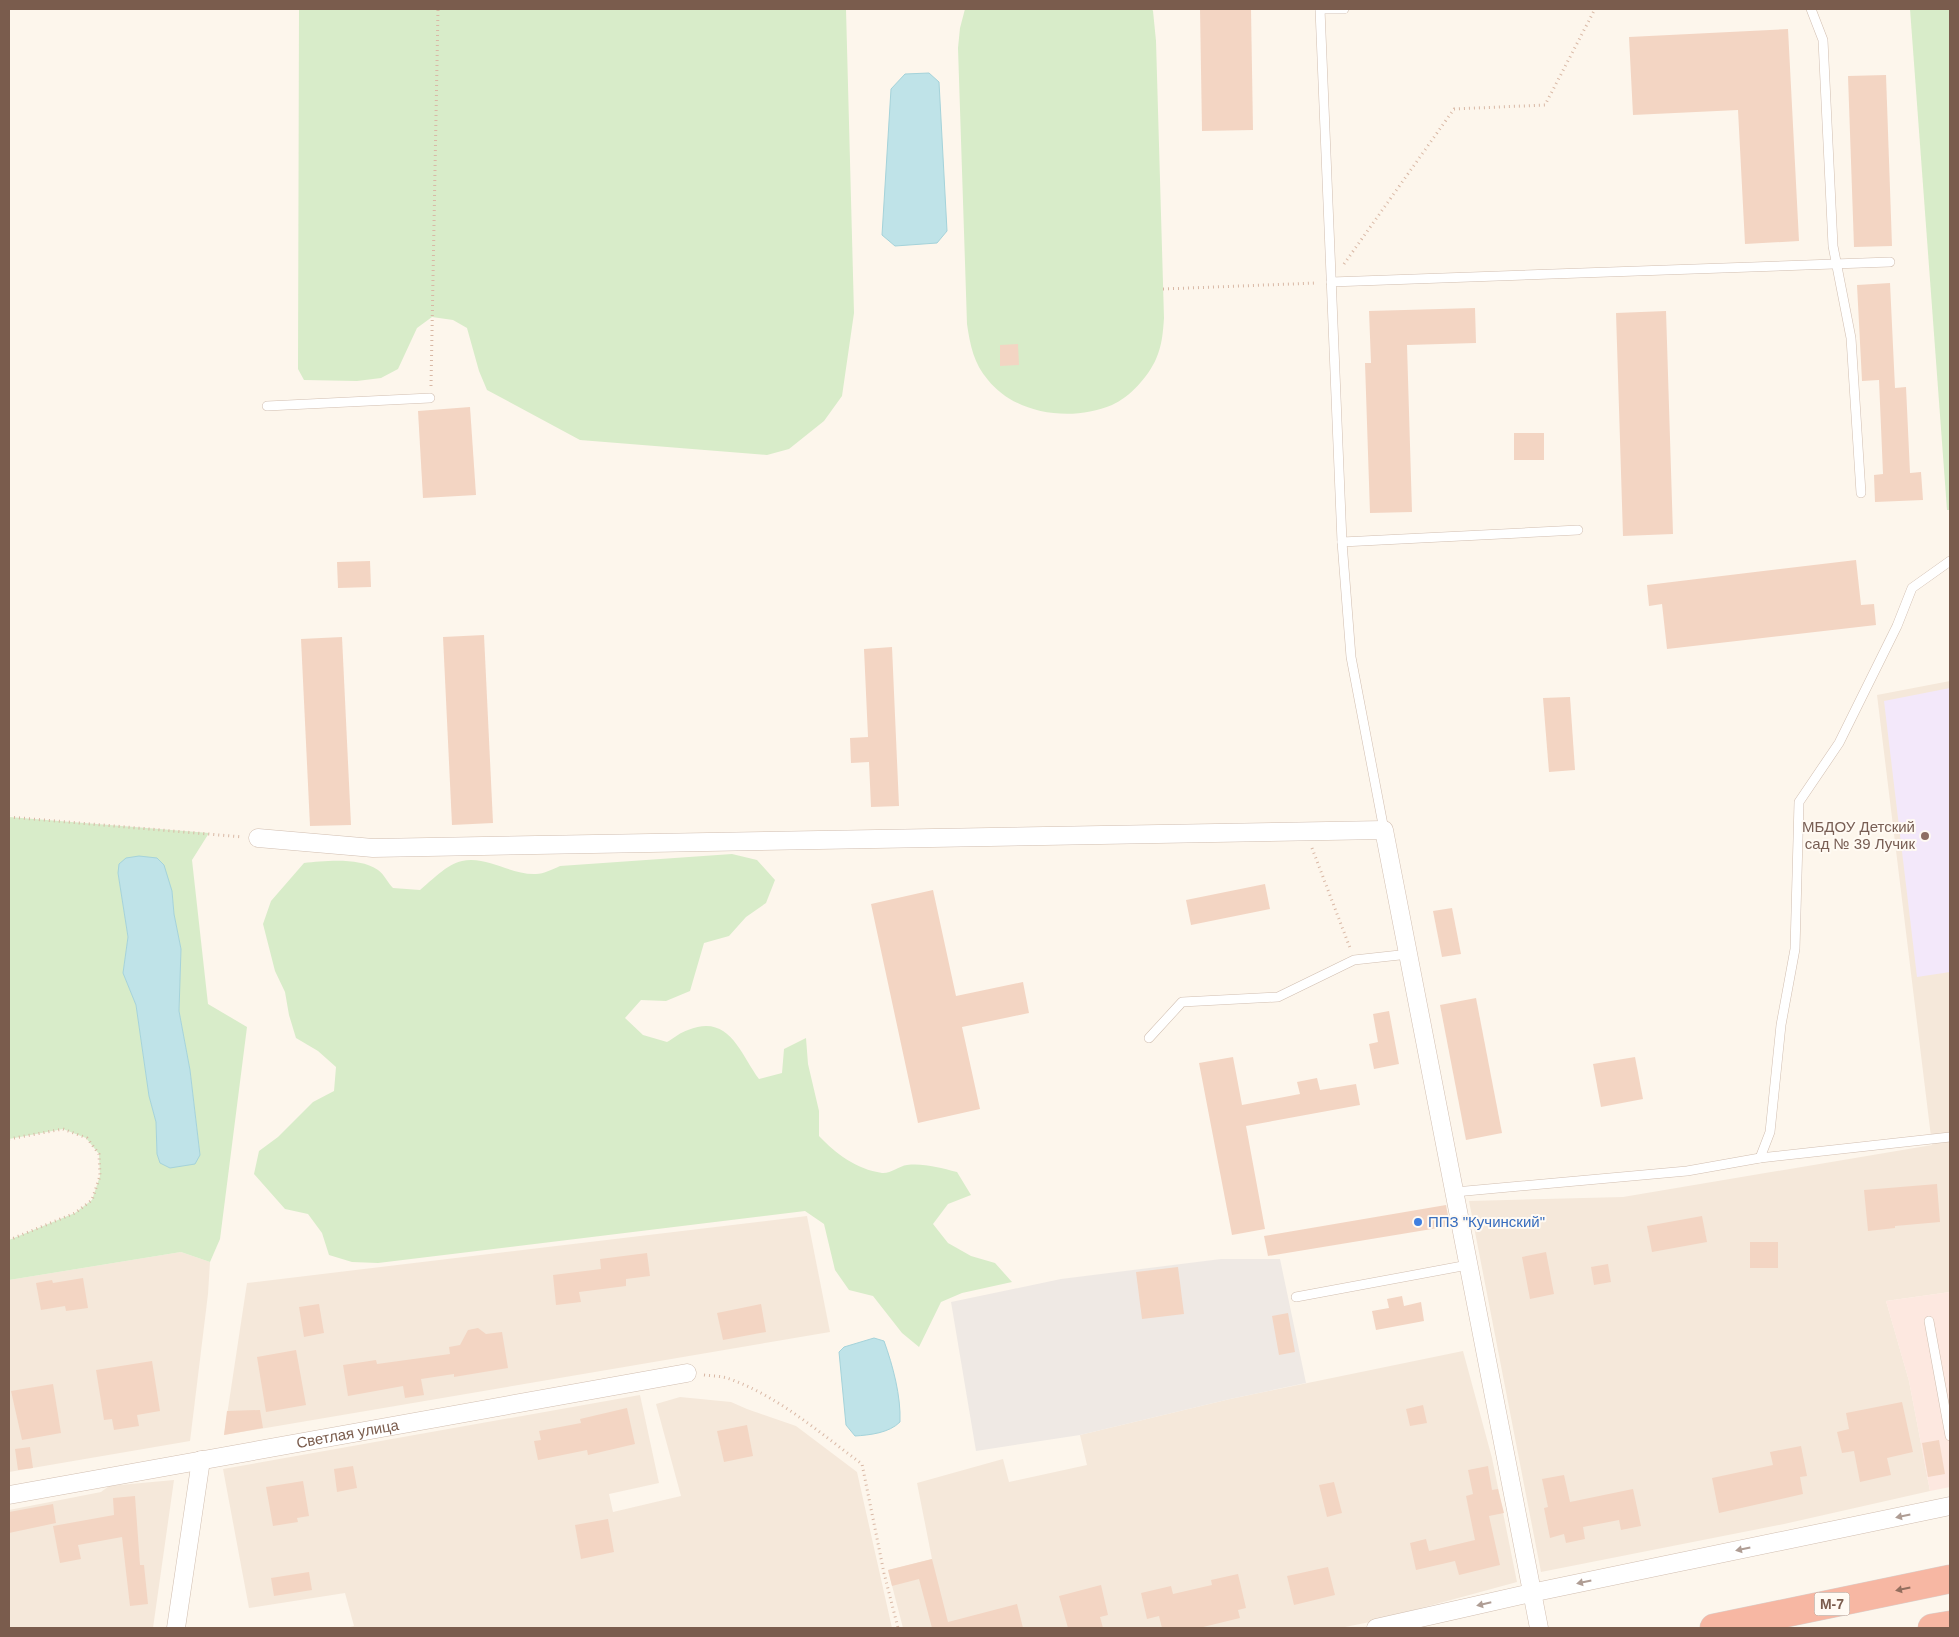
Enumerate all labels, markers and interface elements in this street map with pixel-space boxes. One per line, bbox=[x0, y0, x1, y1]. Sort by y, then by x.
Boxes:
place label: МБДОУ Детский сад № 39 Лучик bbox=[1802, 818, 1915, 852]
marker: МБДОУ Детский сад № 39 Лучик bbox=[1919, 830, 1931, 842]
place label: ППЗ "Кучинский" bbox=[1428, 1213, 1545, 1230]
marker: ППЗ "Кучинский" bbox=[1412, 1216, 1424, 1228]
street label: Светлая улица bbox=[295, 1416, 401, 1451]
one-way arrow bbox=[1895, 1512, 1910, 1520]
one-way arrow bbox=[1736, 1545, 1751, 1553]
one-way arrow bbox=[1577, 1578, 1592, 1586]
one-way arrow bbox=[1895, 1585, 1910, 1593]
road number: М-7 bbox=[1814, 1592, 1850, 1616]
one-way arrow bbox=[1476, 1600, 1491, 1608]

